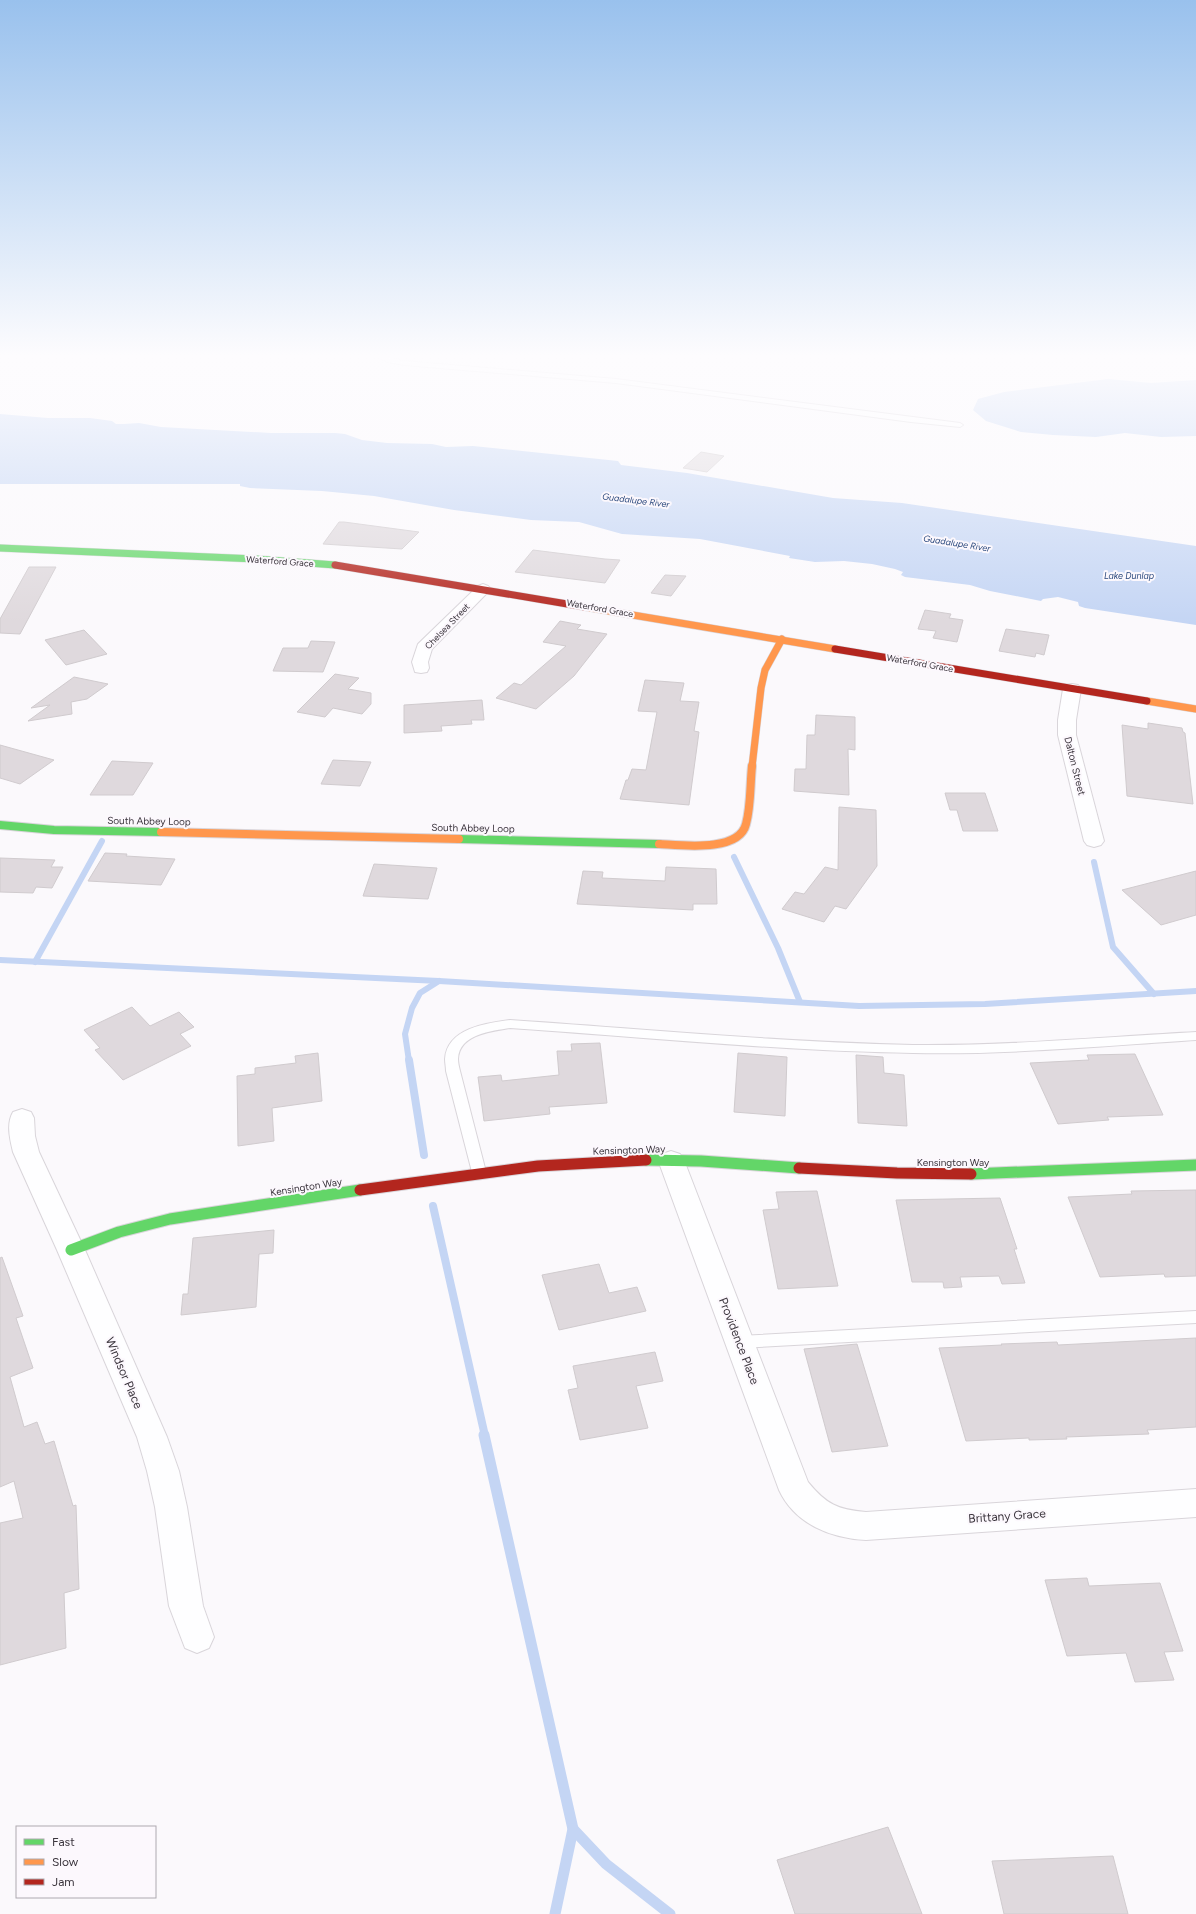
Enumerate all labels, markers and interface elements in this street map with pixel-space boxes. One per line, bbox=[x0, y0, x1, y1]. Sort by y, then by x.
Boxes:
water label: Guadalupe River bbox=[602, 490, 671, 510]
water label: Guadalupe River bbox=[923, 532, 992, 554]
street label: Waterford Grace bbox=[246, 553, 314, 569]
water label: Lake Dunlap bbox=[1104, 570, 1155, 581]
street label: Waterford Grace bbox=[566, 597, 634, 619]
street label: Chelsea Street bbox=[422, 600, 472, 651]
street label: Waterford Grace bbox=[886, 652, 954, 674]
street label: Dalton Street bbox=[1061, 735, 1089, 797]
street label: South Abbey Loop bbox=[107, 814, 191, 828]
street label: South Abbey Loop bbox=[431, 821, 515, 835]
street label: Kensington Way bbox=[593, 1142, 666, 1158]
street label: Kensington Way bbox=[917, 1156, 990, 1169]
street label: Kensington Way bbox=[269, 1175, 344, 1199]
street label: Providence Place bbox=[716, 1296, 762, 1387]
street label: Windsor Place bbox=[103, 1335, 146, 1411]
street label: Brittany Grace bbox=[968, 1506, 1047, 1526]
legend bbox=[16, 1826, 156, 1898]
text: Fast bbox=[52, 1835, 75, 1849]
text: Slow bbox=[52, 1855, 79, 1869]
text: Jam bbox=[52, 1875, 75, 1889]

